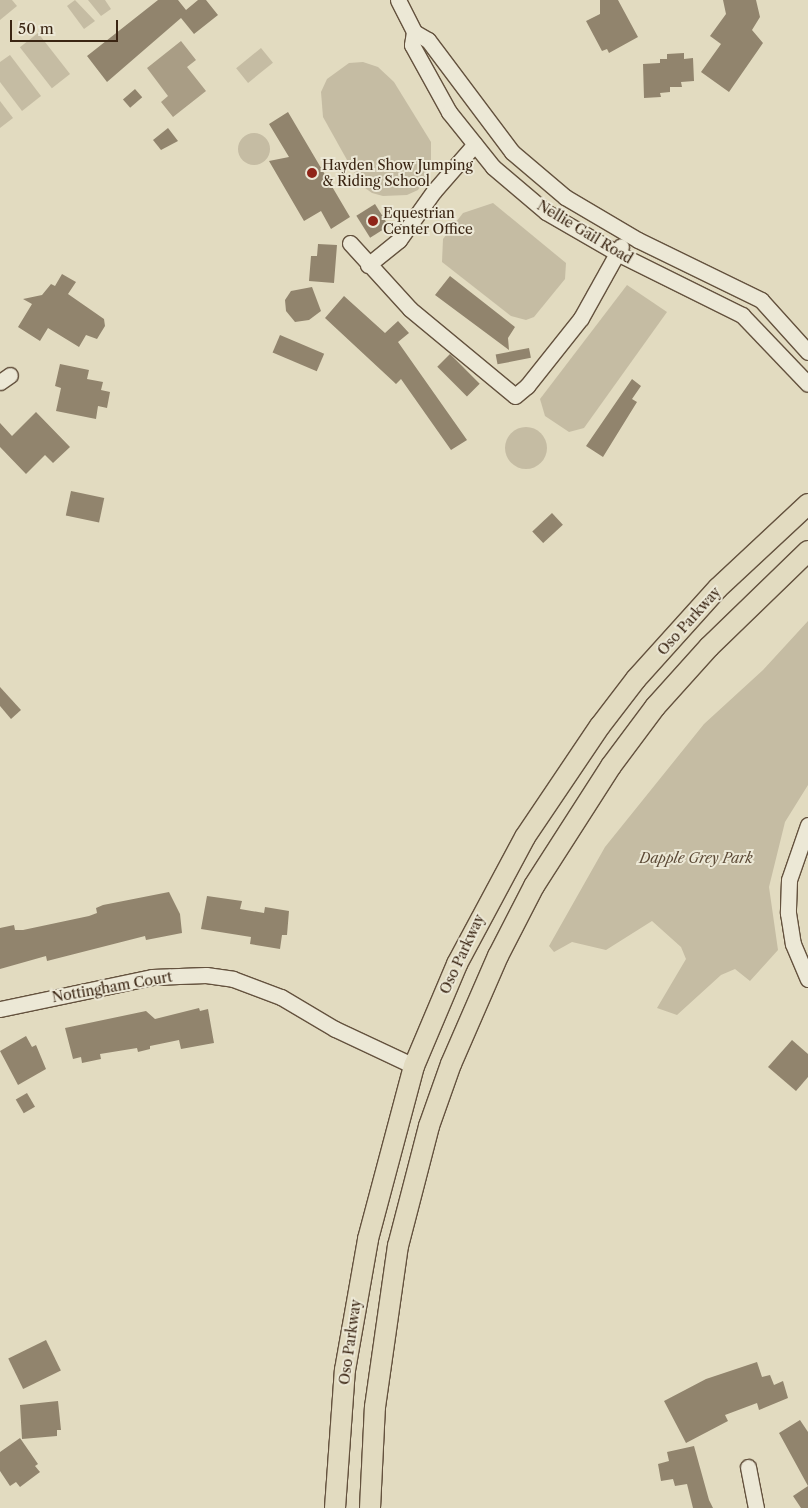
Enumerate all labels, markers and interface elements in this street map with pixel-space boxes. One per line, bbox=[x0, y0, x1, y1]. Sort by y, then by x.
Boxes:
scale bar bbox=[12, 10, 120, 42]
text: 50 m bbox=[18, 19, 54, 38]
place label: Hayden Show Jumping & Riding School bbox=[322, 157, 473, 190]
marker: Hayden Show Jumping & Riding School bbox=[306, 167, 318, 179]
street label: Nellie Gail Road bbox=[534, 197, 636, 267]
place label: Equestrian Center Office bbox=[383, 205, 473, 238]
marker: Equestrian Center Office bbox=[367, 215, 379, 227]
street label: Oso Parkway bbox=[654, 583, 724, 659]
park label: Dapple Grey Park bbox=[639, 850, 753, 866]
street label: Oso Parkway bbox=[436, 911, 488, 997]
street label: Nottingham Court bbox=[51, 968, 173, 1006]
street label: Oso Parkway bbox=[336, 1298, 364, 1386]

